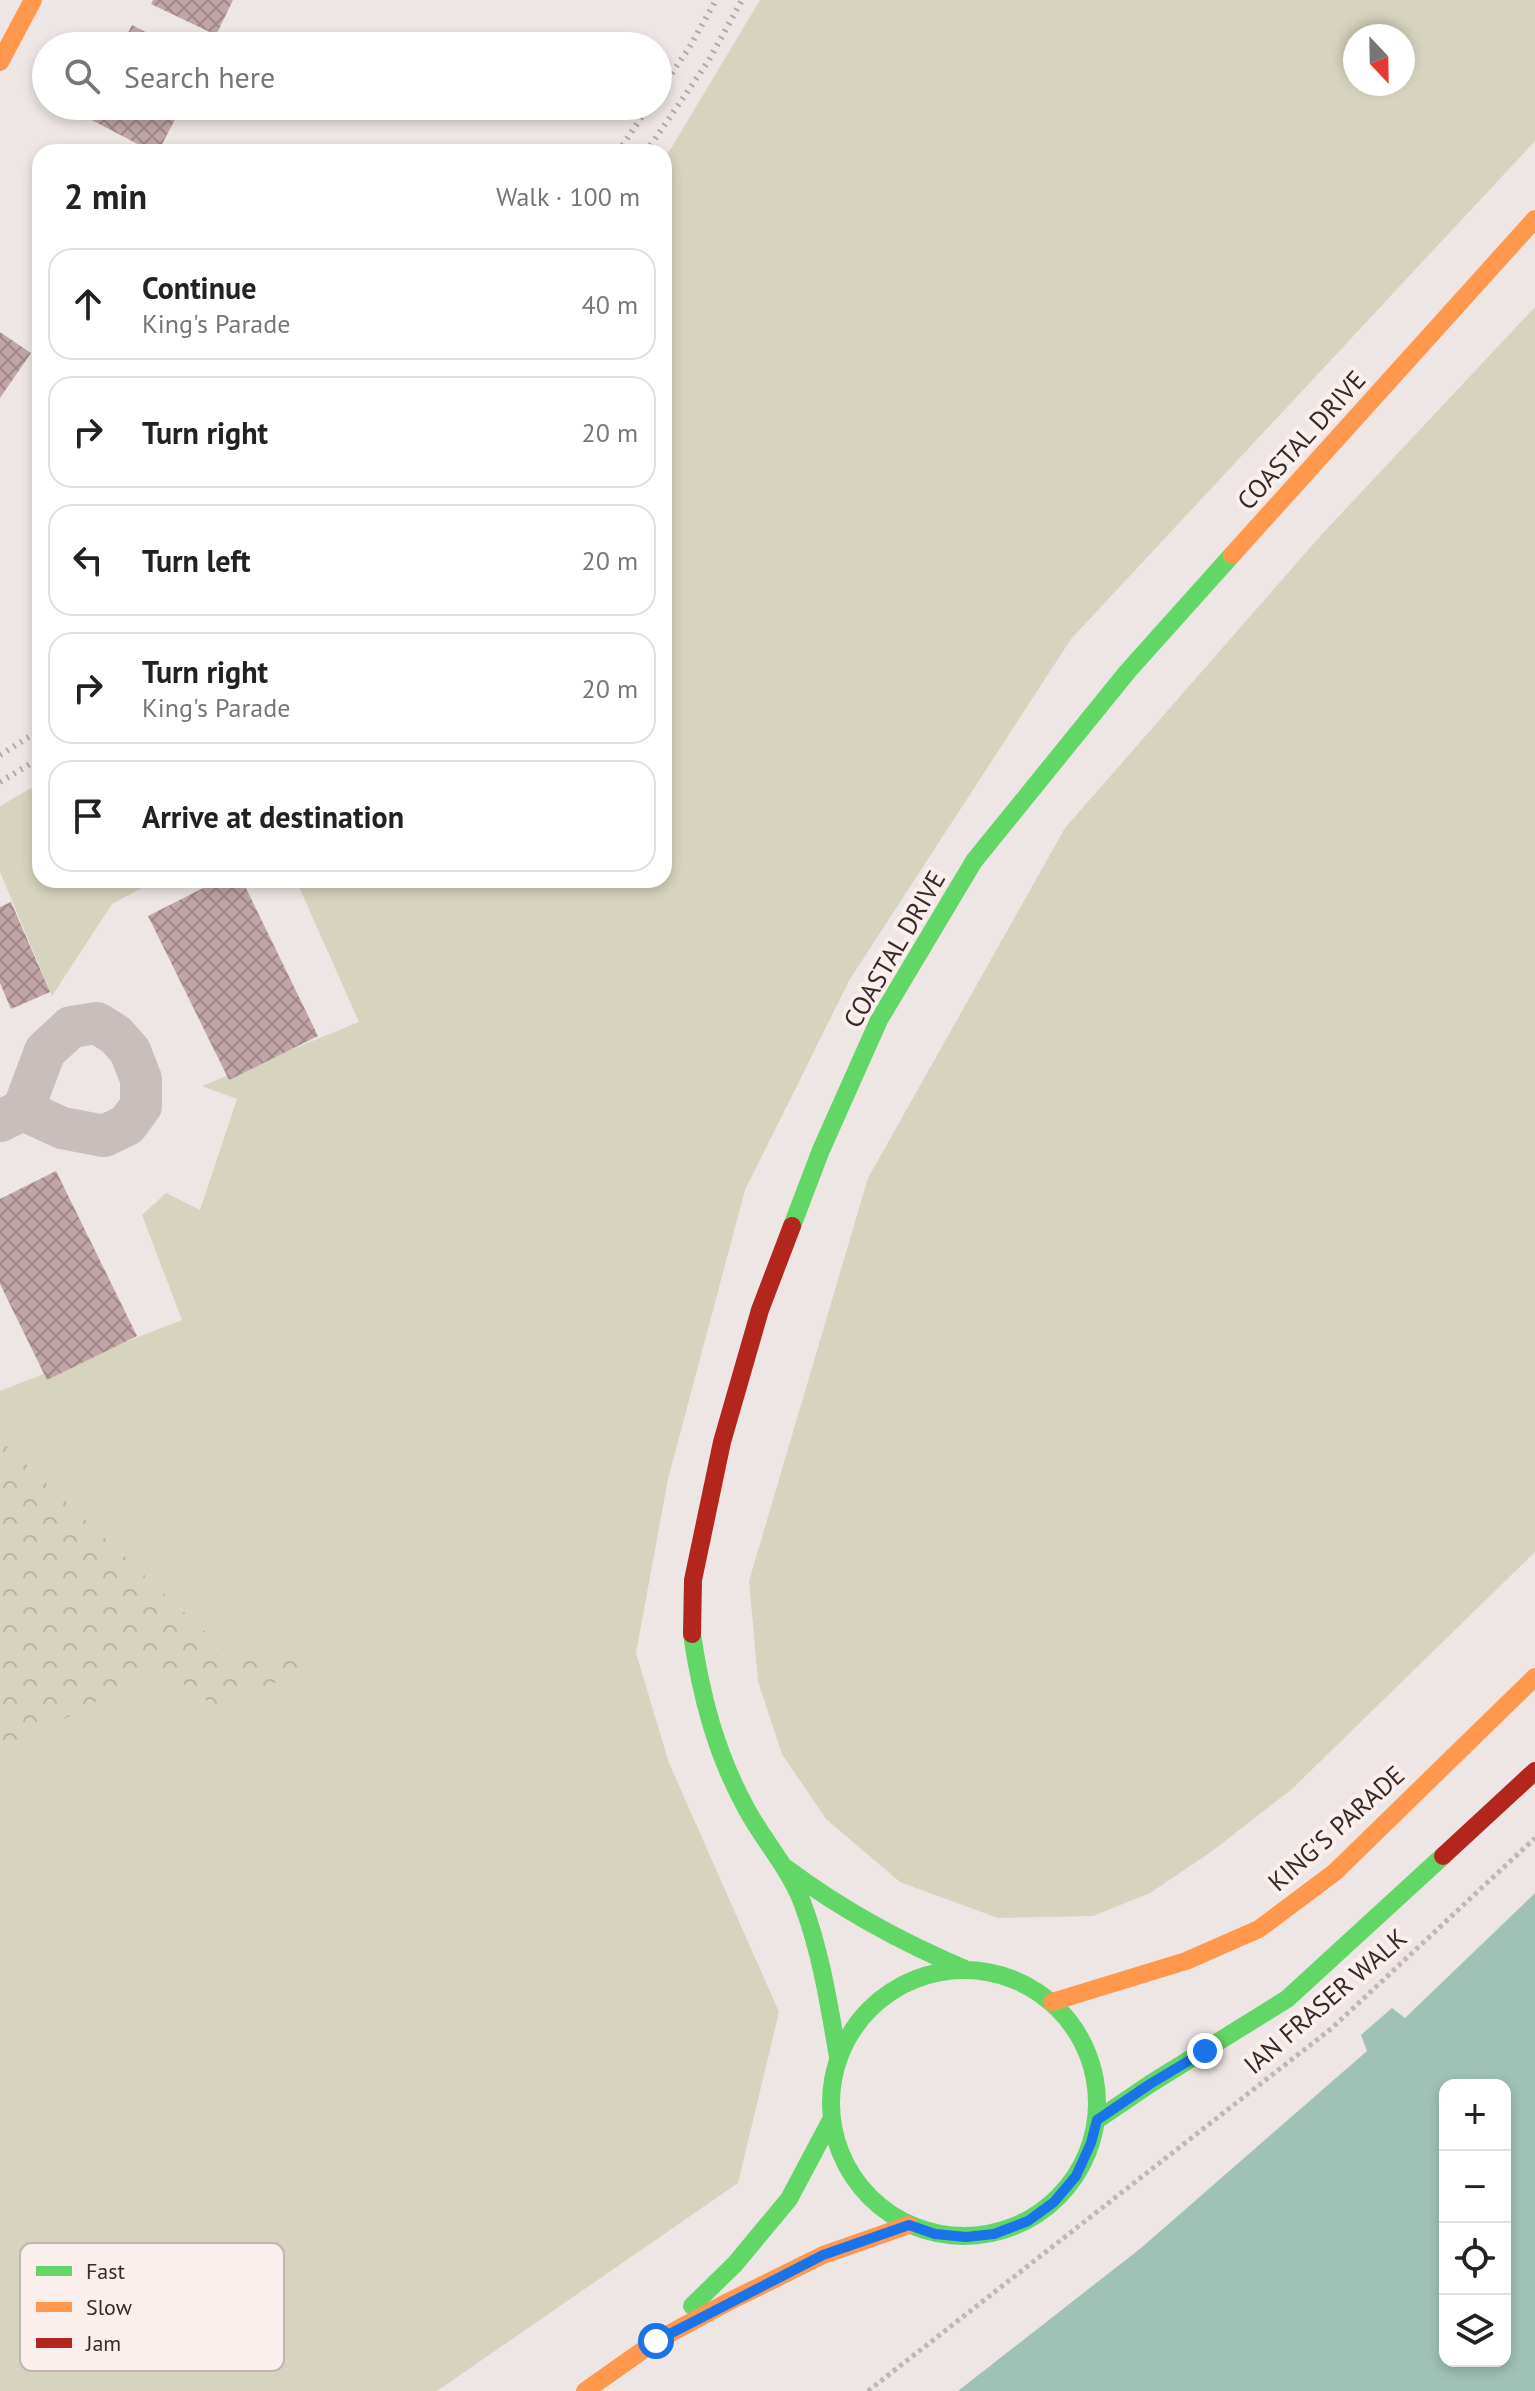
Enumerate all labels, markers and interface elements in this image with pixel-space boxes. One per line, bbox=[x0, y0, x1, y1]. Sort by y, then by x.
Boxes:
north arrow bbox=[1343, 24, 1415, 96]
search box bbox=[32, 32, 672, 120]
icon: search bbox=[60, 54, 104, 98]
text: Search here bbox=[124, 57, 275, 96]
text: 2 min bbox=[64, 174, 147, 218]
text: Walk · 100 m bbox=[496, 180, 640, 213]
text: Continue bbox=[142, 268, 256, 307]
icon: ahead bbox=[66, 282, 110, 326]
text: 40 m bbox=[582, 288, 638, 321]
text: King's Parade bbox=[142, 307, 290, 340]
street label: COASTAL DRIVE bbox=[1230, 363, 1372, 517]
icon: right bbox=[66, 410, 110, 454]
text: Turn right bbox=[142, 413, 268, 452]
text: 20 m bbox=[582, 416, 638, 449]
icon: left bbox=[66, 538, 110, 582]
text: Turn left bbox=[142, 541, 250, 580]
text: 20 m bbox=[582, 544, 638, 577]
text: Turn right bbox=[142, 652, 268, 691]
icon: right bbox=[66, 666, 110, 710]
text: 20 m bbox=[582, 672, 638, 705]
text: King's Parade bbox=[142, 691, 290, 724]
icon: arrive bbox=[66, 794, 110, 838]
text: Arrive at destination bbox=[142, 797, 404, 836]
street label: COASTAL DRIVE bbox=[836, 864, 952, 1034]
street label: KING'S PARADE bbox=[1261, 1758, 1411, 1898]
street label: IAN FRASER WALK bbox=[1237, 1921, 1413, 2081]
route end bbox=[1187, 2033, 1223, 2069]
map controls bbox=[1439, 2079, 1511, 2367]
button: + bbox=[1439, 2079, 1511, 2151]
button: − bbox=[1439, 2151, 1511, 2223]
button: locate bbox=[1439, 2223, 1511, 2295]
legend bbox=[20, 2243, 284, 2371]
text: Fast bbox=[86, 2257, 126, 2285]
text: Slow bbox=[86, 2293, 132, 2321]
button: layers bbox=[1439, 2295, 1511, 2367]
route start bbox=[638, 2323, 674, 2359]
text: Jam bbox=[85, 2329, 121, 2357]

